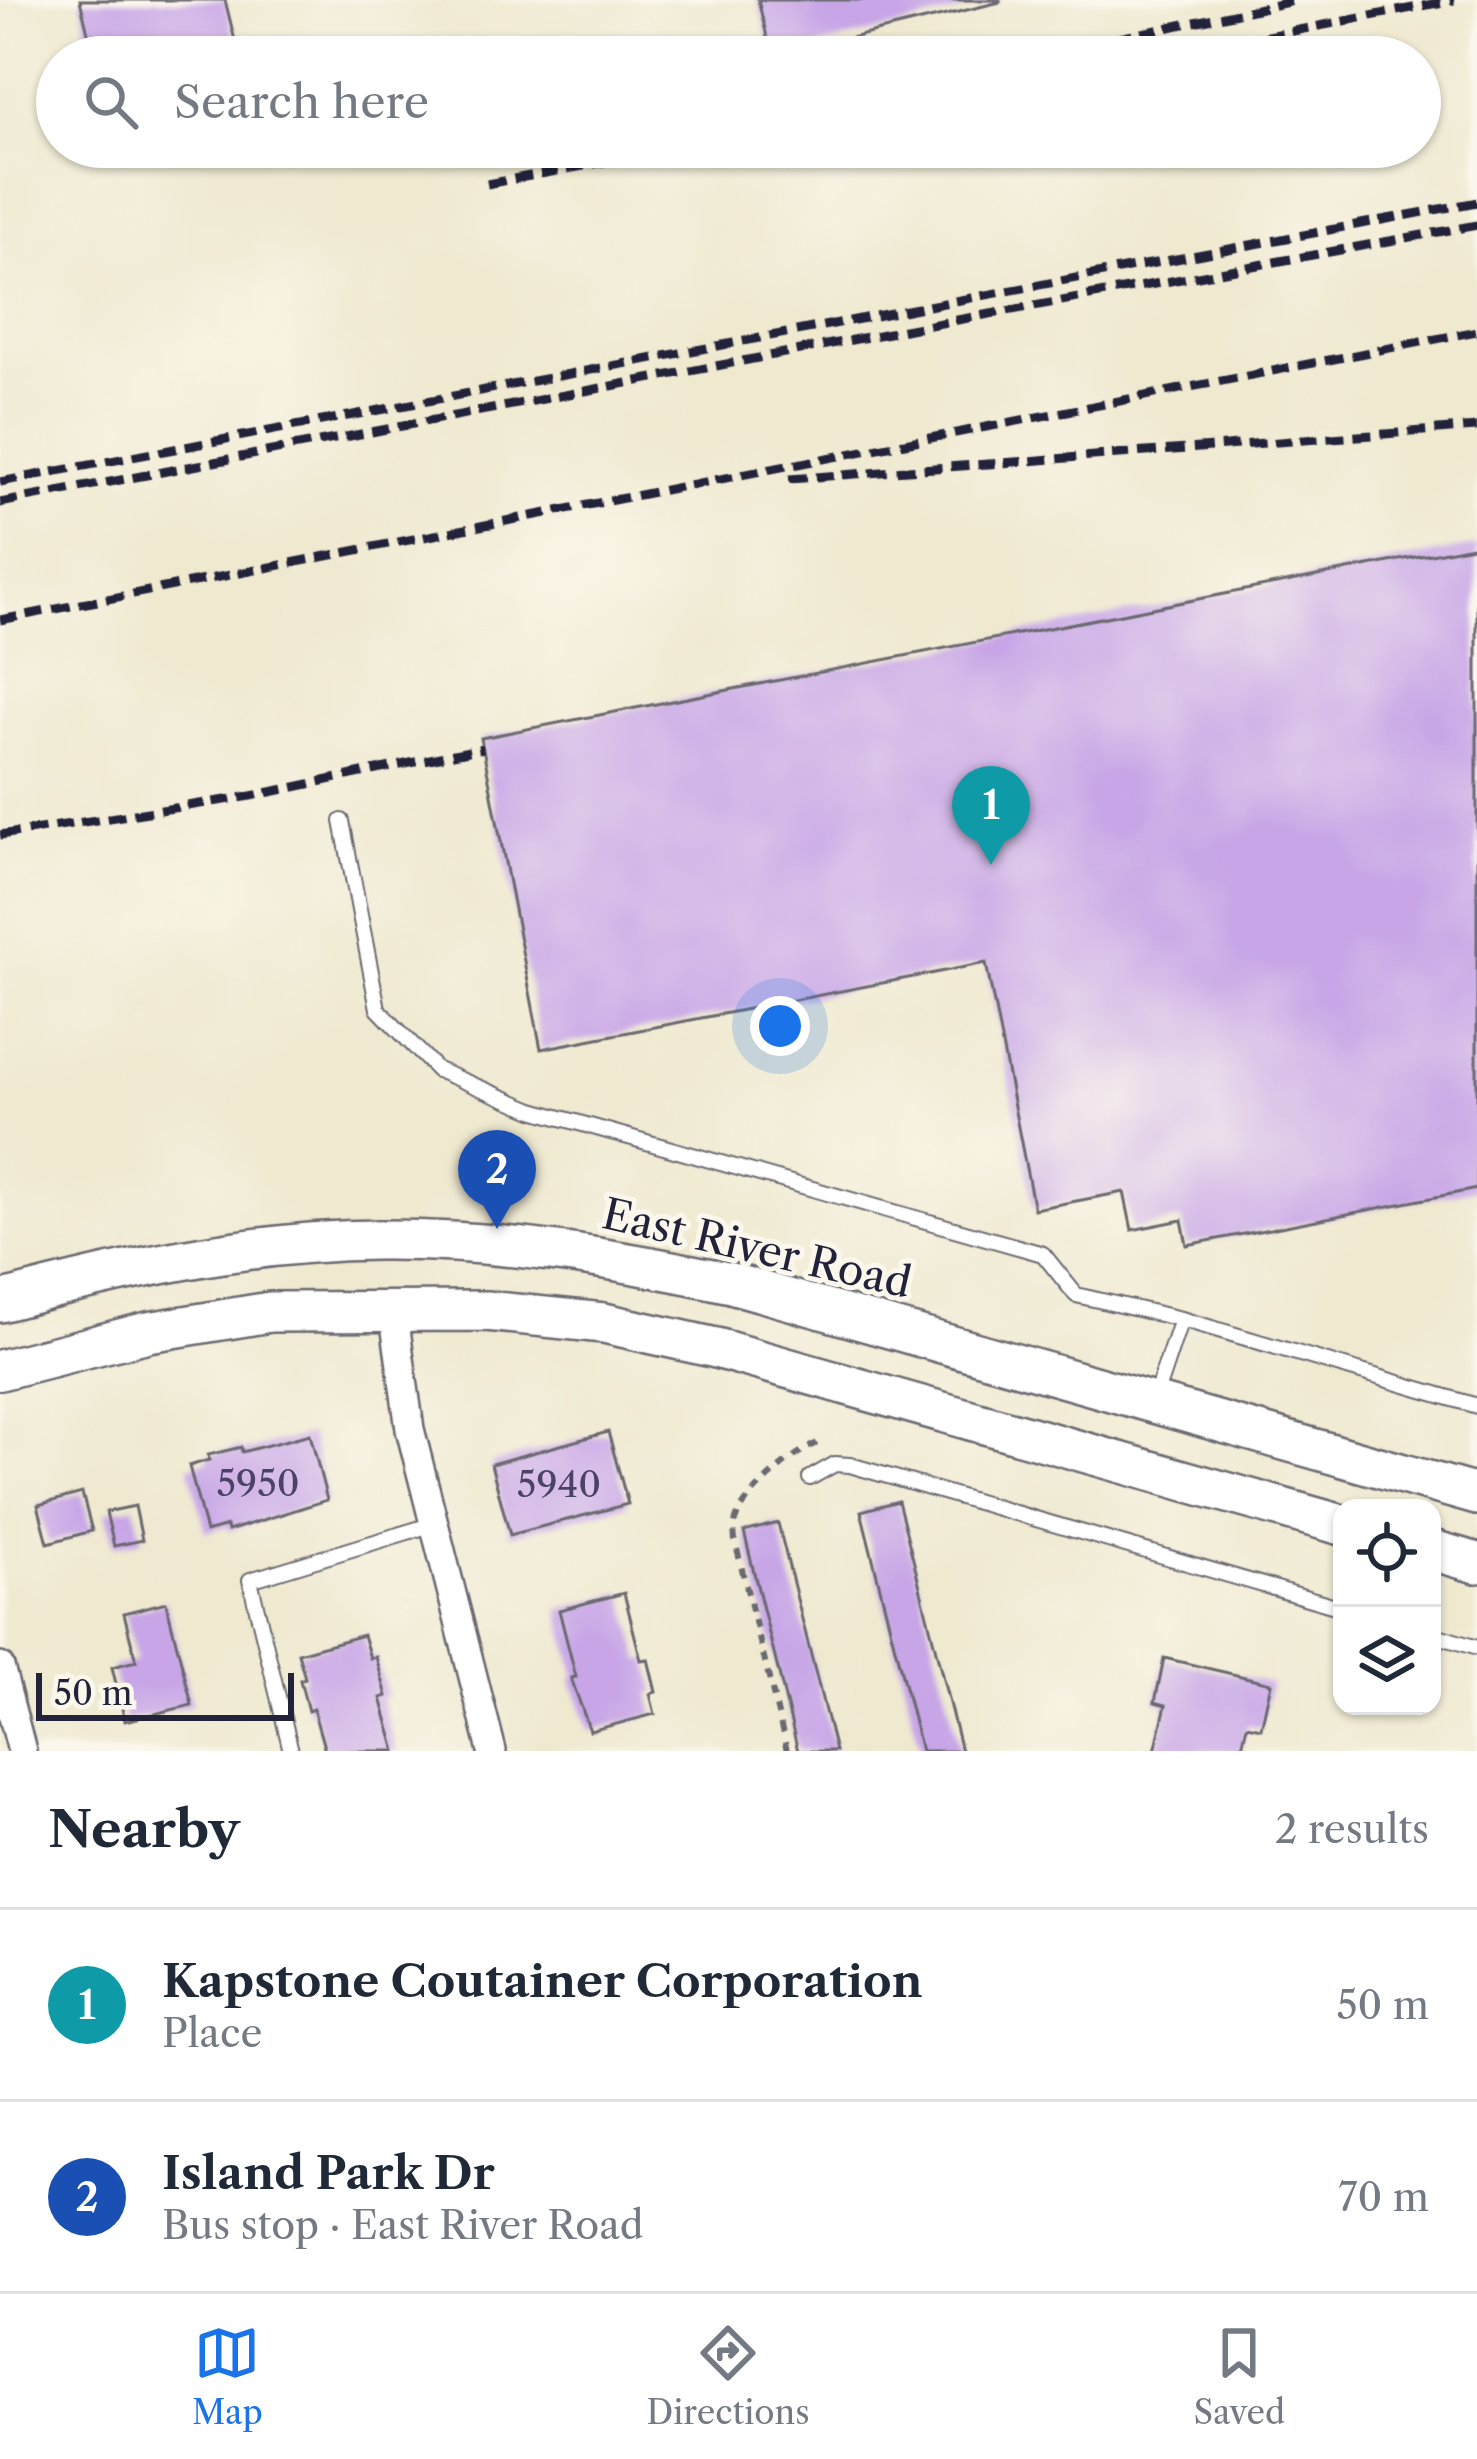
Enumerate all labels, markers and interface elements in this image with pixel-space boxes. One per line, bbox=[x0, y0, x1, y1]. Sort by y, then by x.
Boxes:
search box bbox=[36, 36, 1441, 168]
icon: search bbox=[78, 69, 144, 135]
text: Search here bbox=[174, 74, 429, 130]
pin: 1 bbox=[952, 766, 1030, 865]
your location bbox=[750, 996, 810, 1056]
pin: 2 bbox=[458, 1130, 536, 1229]
street label: East River Road bbox=[598, 1187, 916, 1309]
house number: 5950 bbox=[216, 1461, 300, 1505]
house number: 5940 bbox=[517, 1462, 601, 1506]
map controls bbox=[1333, 1499, 1441, 1715]
button: locate bbox=[1333, 1499, 1441, 1607]
button: layers bbox=[1333, 1607, 1441, 1715]
scale bar bbox=[36, 1667, 294, 1720]
text: 50 m bbox=[54, 1673, 132, 1714]
text: Nearby bbox=[48, 1798, 240, 1860]
text: 2 results bbox=[1275, 1805, 1429, 1853]
text: Kapstone Coutainer Corporation bbox=[162, 1953, 923, 2009]
text: 1 bbox=[78, 1981, 96, 2029]
text: 50 m bbox=[1336, 1981, 1429, 2029]
text: Place bbox=[162, 2009, 262, 2057]
text: Island Park Dr bbox=[162, 2145, 495, 2201]
text: 2 bbox=[75, 2173, 99, 2221]
text: 70 m bbox=[1338, 2173, 1429, 2221]
text: Bus stop · East River Road bbox=[162, 2201, 644, 2249]
tab: Map bbox=[192, 2320, 263, 2433]
tab: Directions bbox=[647, 2320, 810, 2433]
tab: Saved bbox=[1193, 2320, 1285, 2433]

